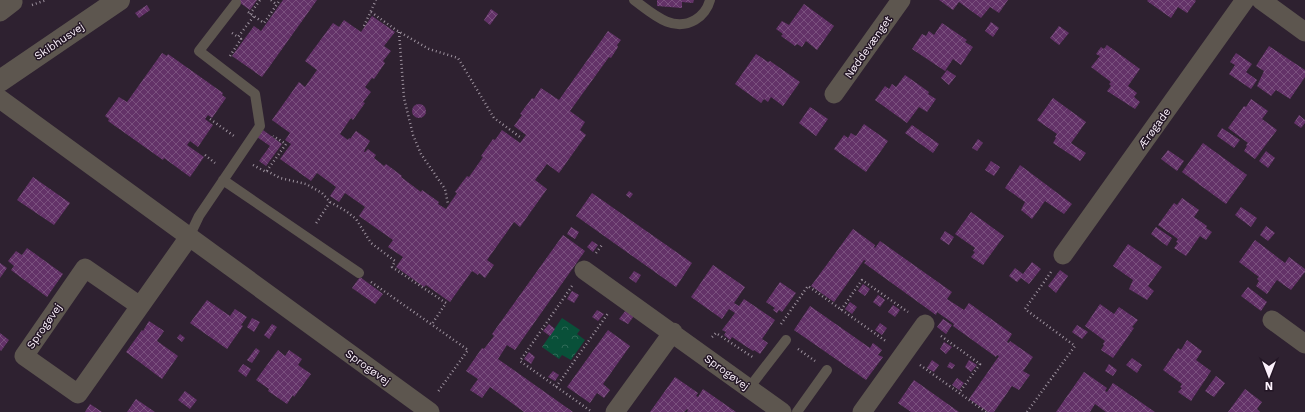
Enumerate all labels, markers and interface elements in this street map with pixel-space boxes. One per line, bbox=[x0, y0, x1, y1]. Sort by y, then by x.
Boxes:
street label: Nøddevænget bbox=[842, 13, 895, 81]
street label: Skibhusvej bbox=[32, 20, 87, 63]
street label: Ærøgade bbox=[1135, 106, 1173, 151]
street label: Sprogøvej bbox=[24, 301, 65, 351]
street label: Sprogøvej bbox=[343, 347, 393, 388]
street label: Sprogøvej bbox=[702, 352, 752, 393]
north arrow bbox=[1249, 356, 1289, 396]
text: N bbox=[1265, 379, 1273, 392]

